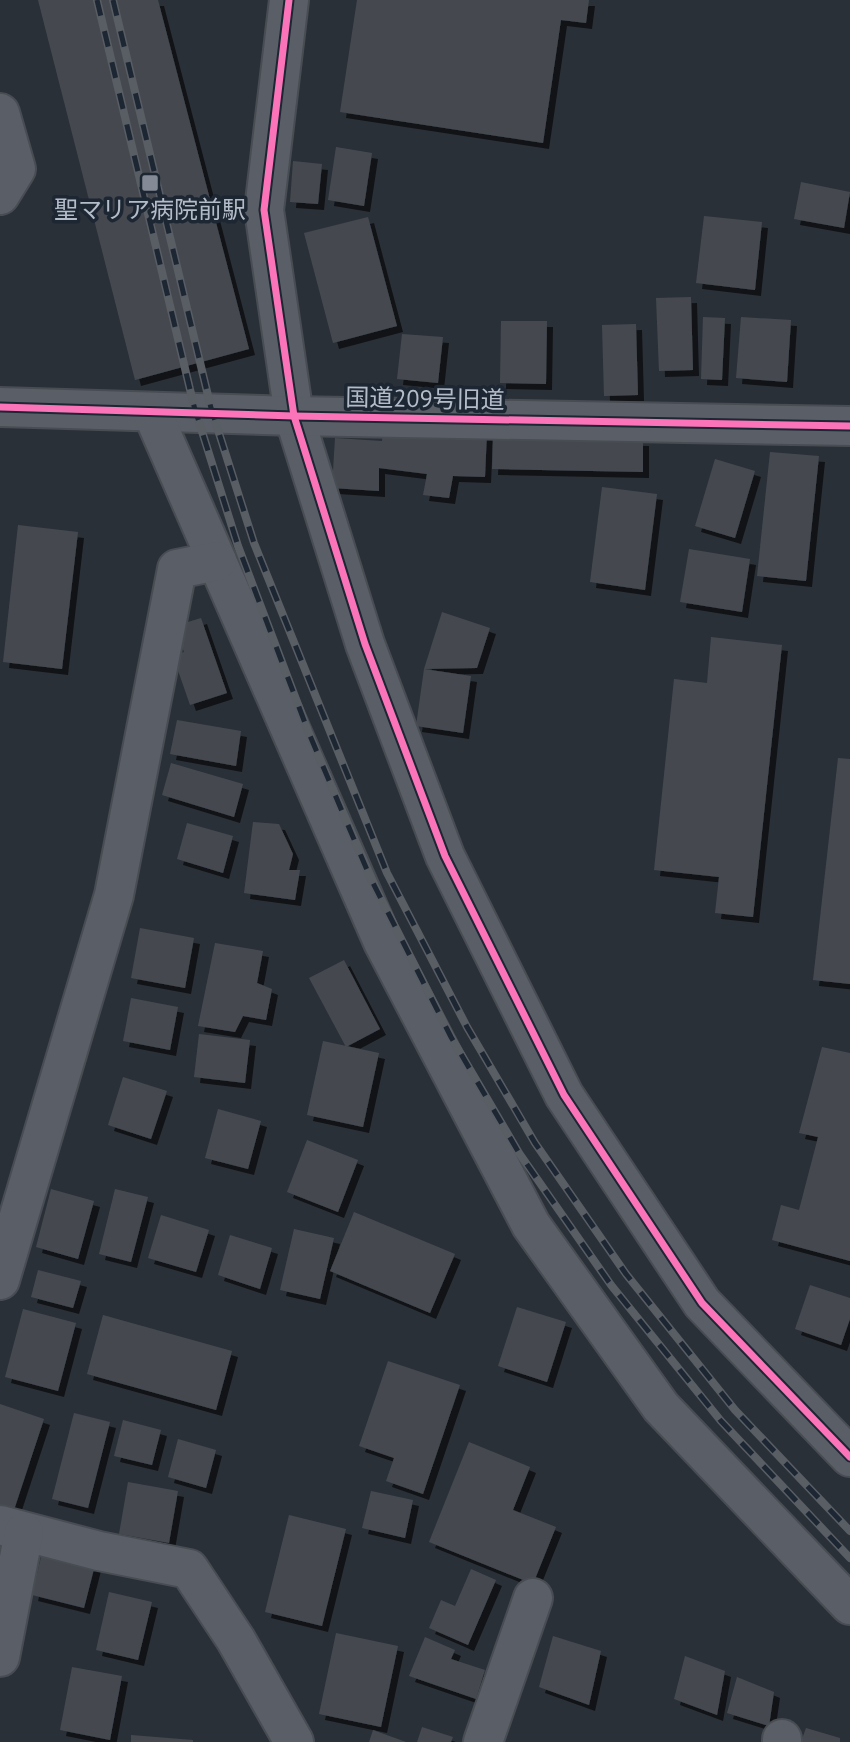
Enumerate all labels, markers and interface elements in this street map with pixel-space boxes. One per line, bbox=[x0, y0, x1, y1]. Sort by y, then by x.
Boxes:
marker: 聖マリア病院前駅 bbox=[140, 173, 160, 193]
place label: 聖マリア病院前駅 bbox=[54, 194, 246, 225]
street label: 国道209号旧道 bbox=[345, 382, 505, 415]

